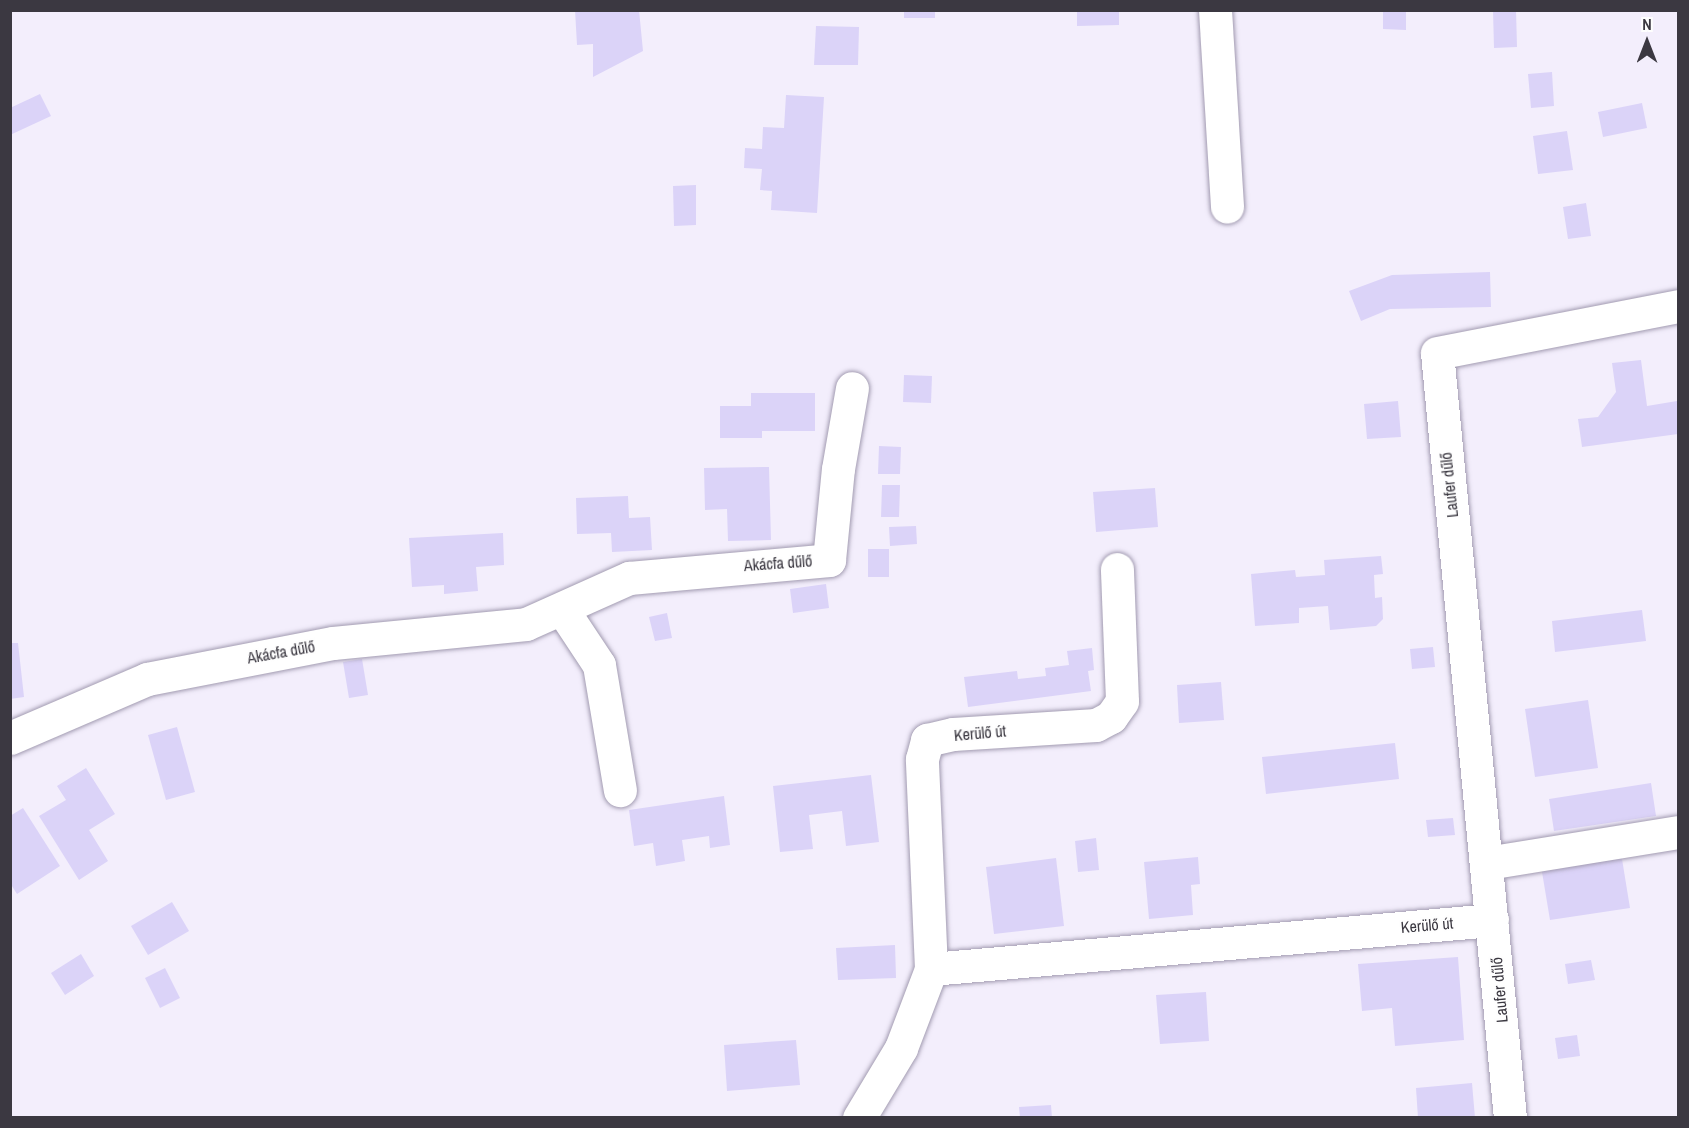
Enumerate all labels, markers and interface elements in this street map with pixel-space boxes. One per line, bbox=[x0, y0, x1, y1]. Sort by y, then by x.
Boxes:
north arrow bbox=[1617, 12, 1677, 72]
text: N bbox=[1642, 13, 1652, 35]
street label: Laufer dűlő bbox=[1436, 451, 1462, 519]
street label: Akácfa dűlő bbox=[743, 551, 813, 575]
street label: Akácfa dűlő bbox=[246, 637, 316, 667]
street label: Kerülő út bbox=[953, 721, 1007, 745]
street label: Kerülő út bbox=[1400, 913, 1454, 937]
street label: Laufer dűlő bbox=[1487, 956, 1511, 1024]

